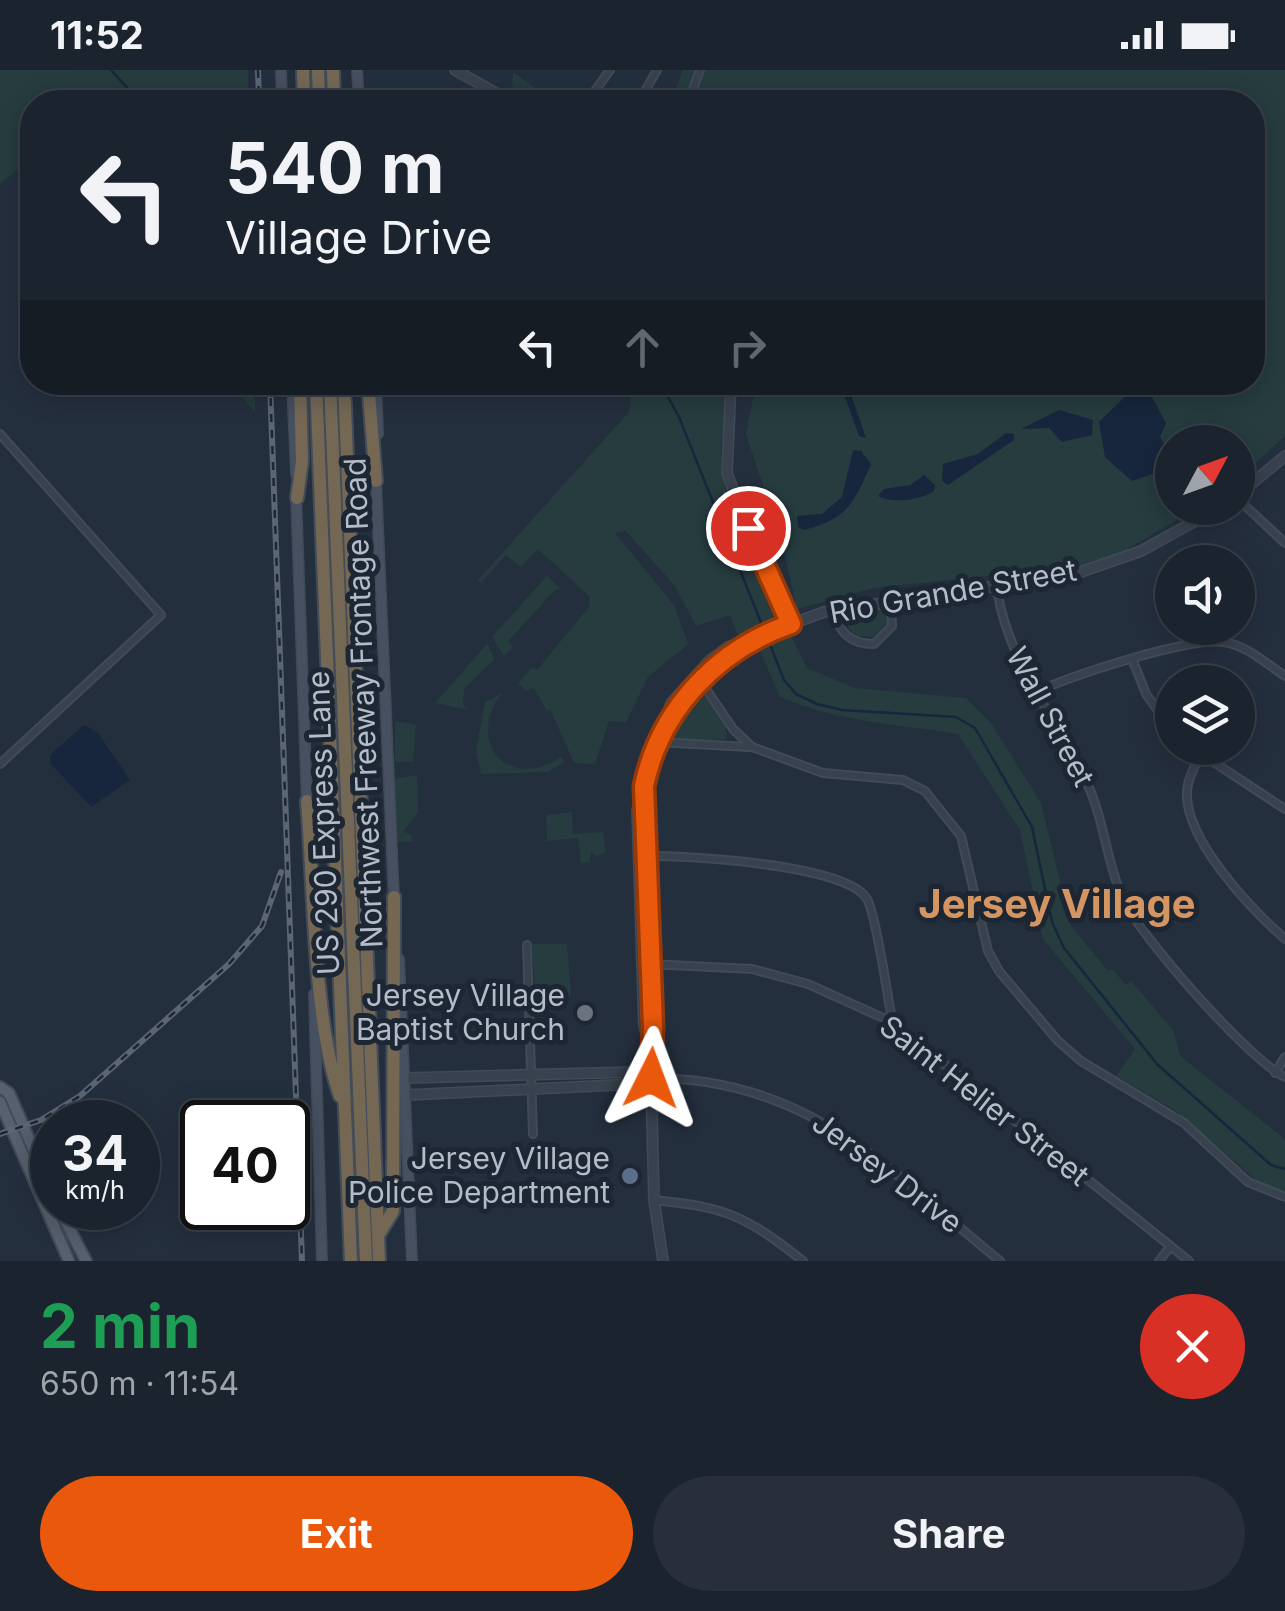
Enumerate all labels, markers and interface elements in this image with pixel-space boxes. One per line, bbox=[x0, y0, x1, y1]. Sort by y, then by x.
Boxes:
text: 11:52 bbox=[50, 12, 144, 58]
text: 540 m bbox=[225, 125, 445, 210]
icon: left bbox=[60, 130, 190, 260]
text: Village Drive bbox=[225, 210, 492, 265]
icon: left bbox=[510, 320, 565, 375]
icon: ahead bbox=[615, 320, 670, 375]
icon: right bbox=[720, 320, 775, 375]
north arrow bbox=[1155, 425, 1255, 525]
map controls bbox=[1155, 425, 1255, 765]
street label: Northwest Freeway Frontage Road bbox=[336, 457, 390, 949]
pin bbox=[706, 486, 791, 571]
icon: arrive bbox=[721, 501, 776, 556]
button: sound bbox=[1155, 545, 1255, 645]
street label: Rio Grande Street bbox=[826, 552, 1079, 630]
street label: Wall Street bbox=[999, 641, 1103, 792]
button: layers bbox=[1155, 665, 1255, 765]
street label: US 290 Express Lane bbox=[300, 670, 346, 976]
district label: Jersey Village bbox=[918, 879, 1196, 928]
place label: Jersey Village Baptist Church bbox=[356, 977, 565, 1047]
marker: Jersey Village Baptist Church bbox=[574, 1002, 596, 1024]
street label: Saint Helier Street bbox=[873, 1007, 1097, 1193]
position arrow bbox=[599, 1026, 703, 1130]
speed limit sign: 40 bbox=[180, 1100, 310, 1230]
street label: Jersey Drive bbox=[806, 1104, 970, 1240]
text: 34 bbox=[62, 1123, 128, 1183]
place label: Jersey Village Police Department bbox=[348, 1140, 610, 1210]
marker: Jersey Village Police Department bbox=[619, 1165, 641, 1187]
text: km/h bbox=[65, 1175, 125, 1205]
text: 2 min bbox=[40, 1290, 200, 1362]
button: close bbox=[1140, 1294, 1245, 1399]
text: 650 m · 11:54 bbox=[40, 1364, 239, 1403]
button: Exit bbox=[40, 1476, 633, 1591]
button: Share bbox=[653, 1476, 1245, 1591]

